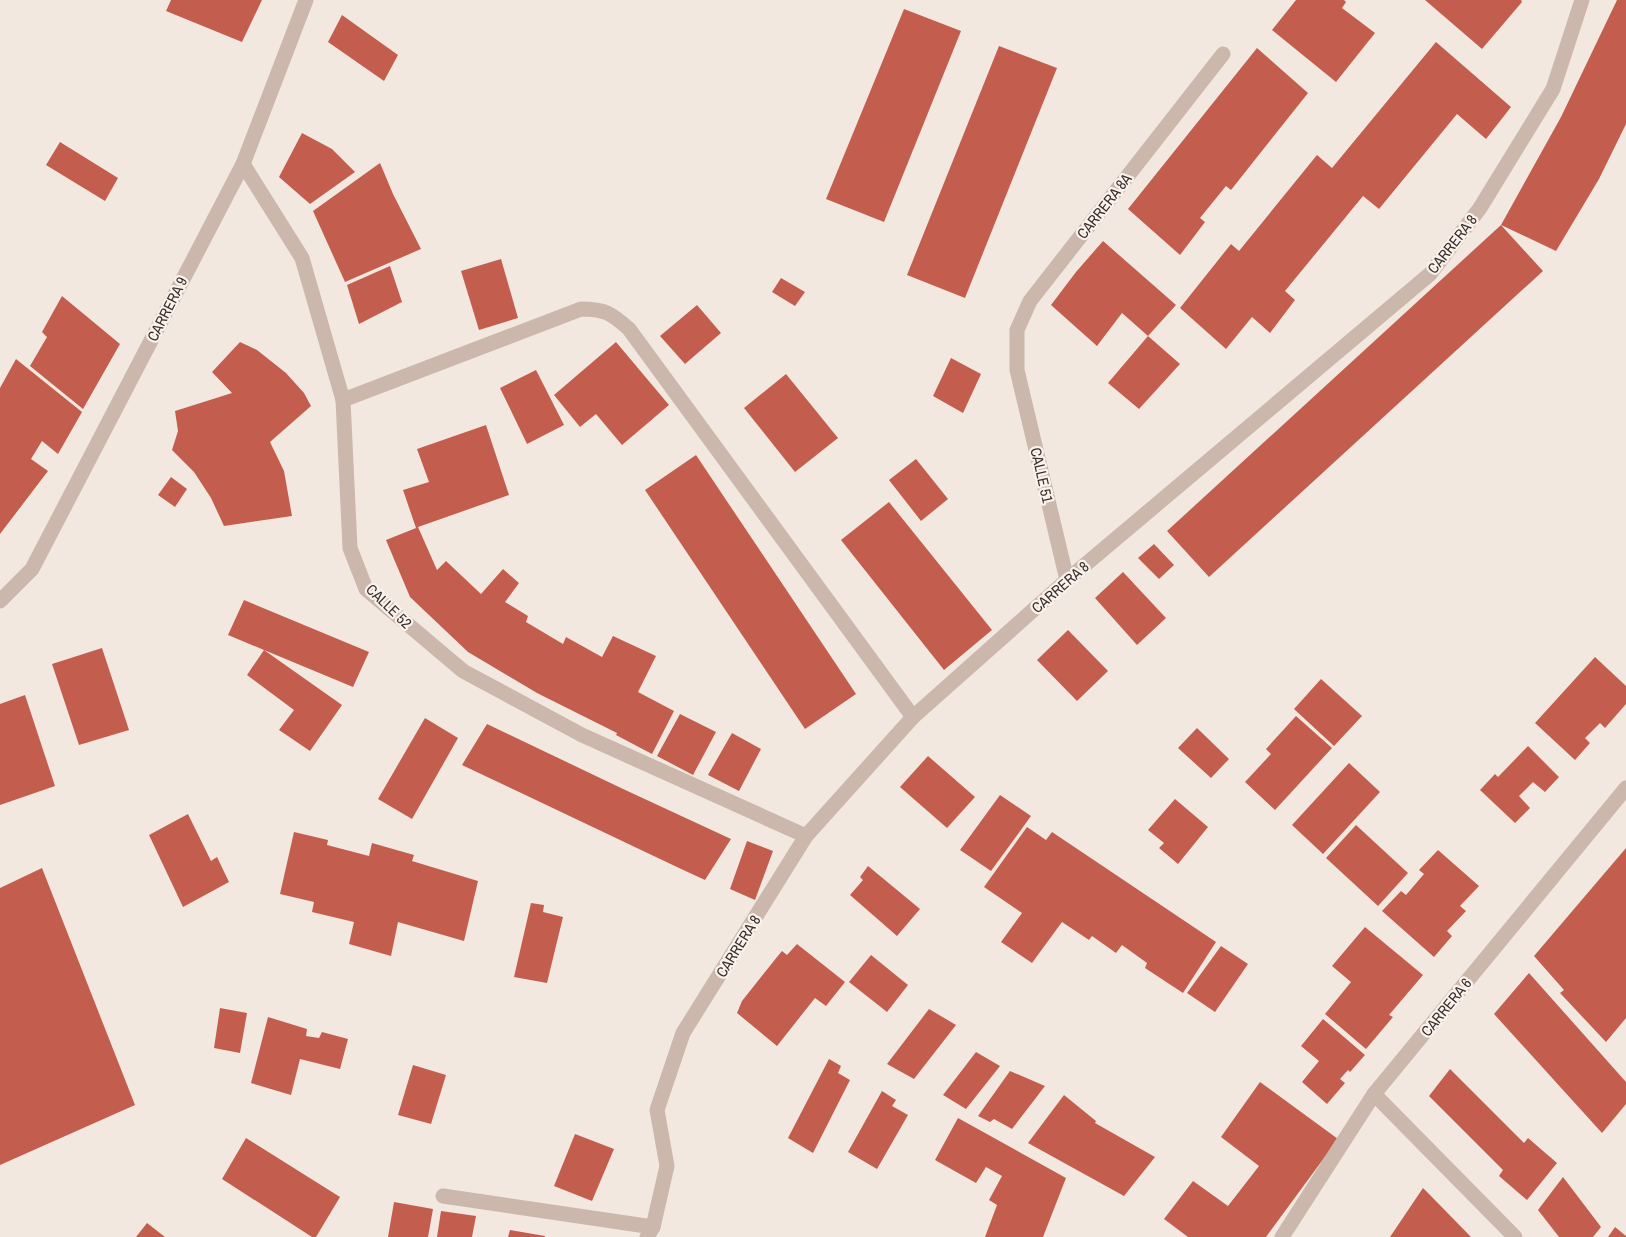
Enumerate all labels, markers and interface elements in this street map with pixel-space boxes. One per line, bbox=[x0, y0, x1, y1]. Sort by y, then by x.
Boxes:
street label: CARRERA 8A bbox=[1072, 168, 1137, 243]
street label: CARRERA 8 bbox=[1422, 210, 1482, 278]
street label: CARRERA 9 bbox=[142, 273, 192, 345]
street label: CALLE 51 bbox=[1025, 445, 1059, 505]
street label: CARRERA 8 bbox=[1027, 556, 1093, 618]
street label: CALLE 52 bbox=[362, 579, 417, 633]
street label: CARRERA 8 bbox=[711, 911, 765, 981]
street label: CARRERA 6 bbox=[1416, 973, 1476, 1041]

